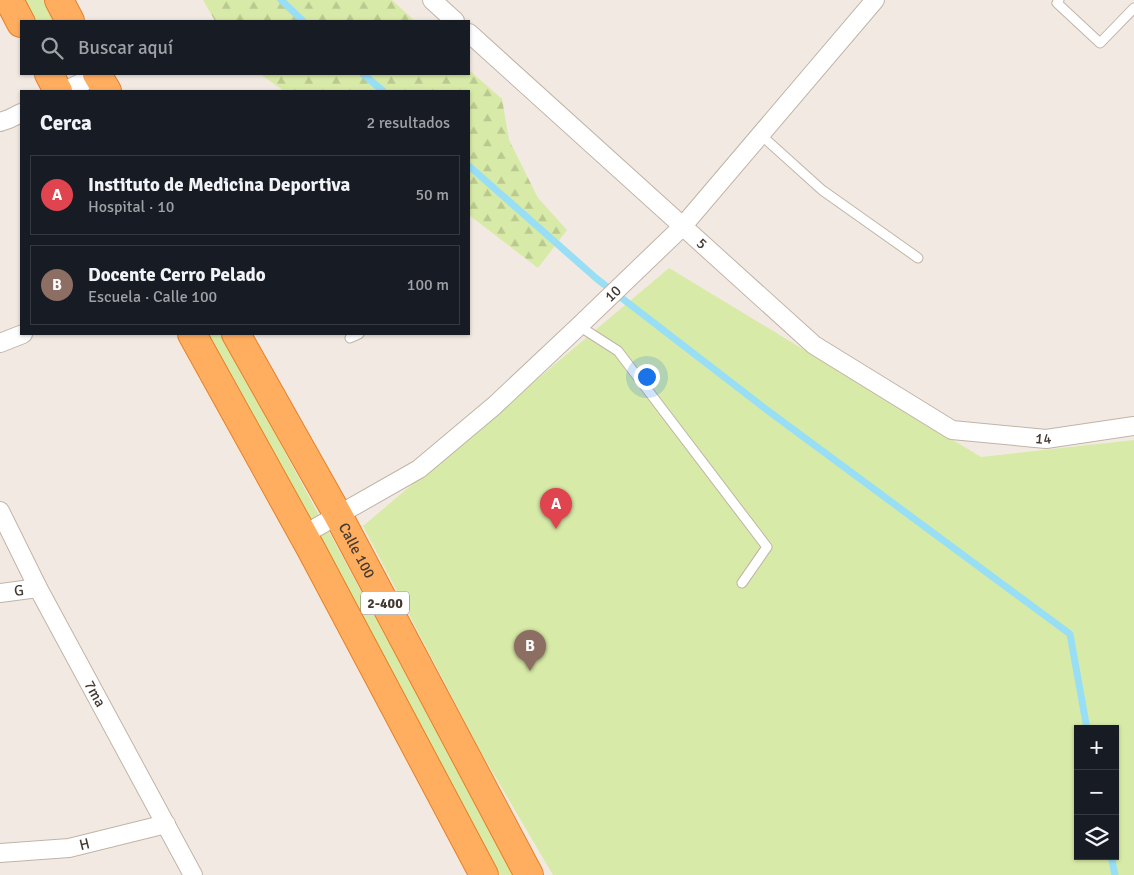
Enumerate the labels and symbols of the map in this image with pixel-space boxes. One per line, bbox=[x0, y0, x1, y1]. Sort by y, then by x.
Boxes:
street label: 5 bbox=[693, 234, 711, 253]
street label: 10 bbox=[601, 281, 625, 306]
your location bbox=[634, 364, 660, 390]
street label: 14 bbox=[1034, 429, 1053, 448]
pin: A bbox=[540, 488, 572, 529]
street label: Calle 100 bbox=[335, 520, 379, 581]
street label: G bbox=[13, 581, 25, 600]
road number: 2-400 bbox=[361, 592, 409, 614]
pin: B bbox=[514, 630, 546, 671]
street label: 7ma bbox=[81, 677, 110, 710]
street label: H bbox=[77, 834, 91, 854]

